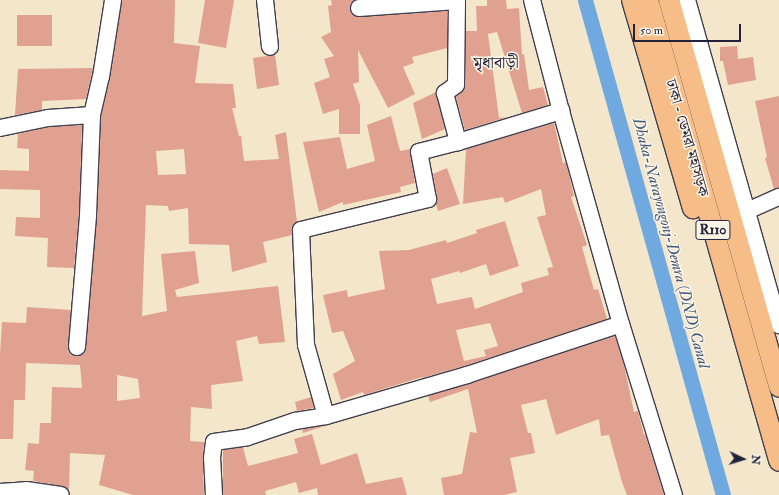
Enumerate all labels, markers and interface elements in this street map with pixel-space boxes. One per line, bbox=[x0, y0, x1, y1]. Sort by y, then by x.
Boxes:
scale bar bbox=[635, 16, 743, 42]
text: 50 m bbox=[640, 23, 663, 38]
district label: মৃধাবাড়ী bbox=[474, 53, 518, 73]
street label: ঢাকা - ডেমরা মহাসড়ক bbox=[662, 77, 712, 199]
water label: Dhaka-Narayongonj-Demra (DND) Canal bbox=[628, 116, 714, 370]
road number: R110 bbox=[695, 218, 731, 242]
north arrow bbox=[723, 439, 763, 479]
text: N bbox=[749, 454, 762, 465]

